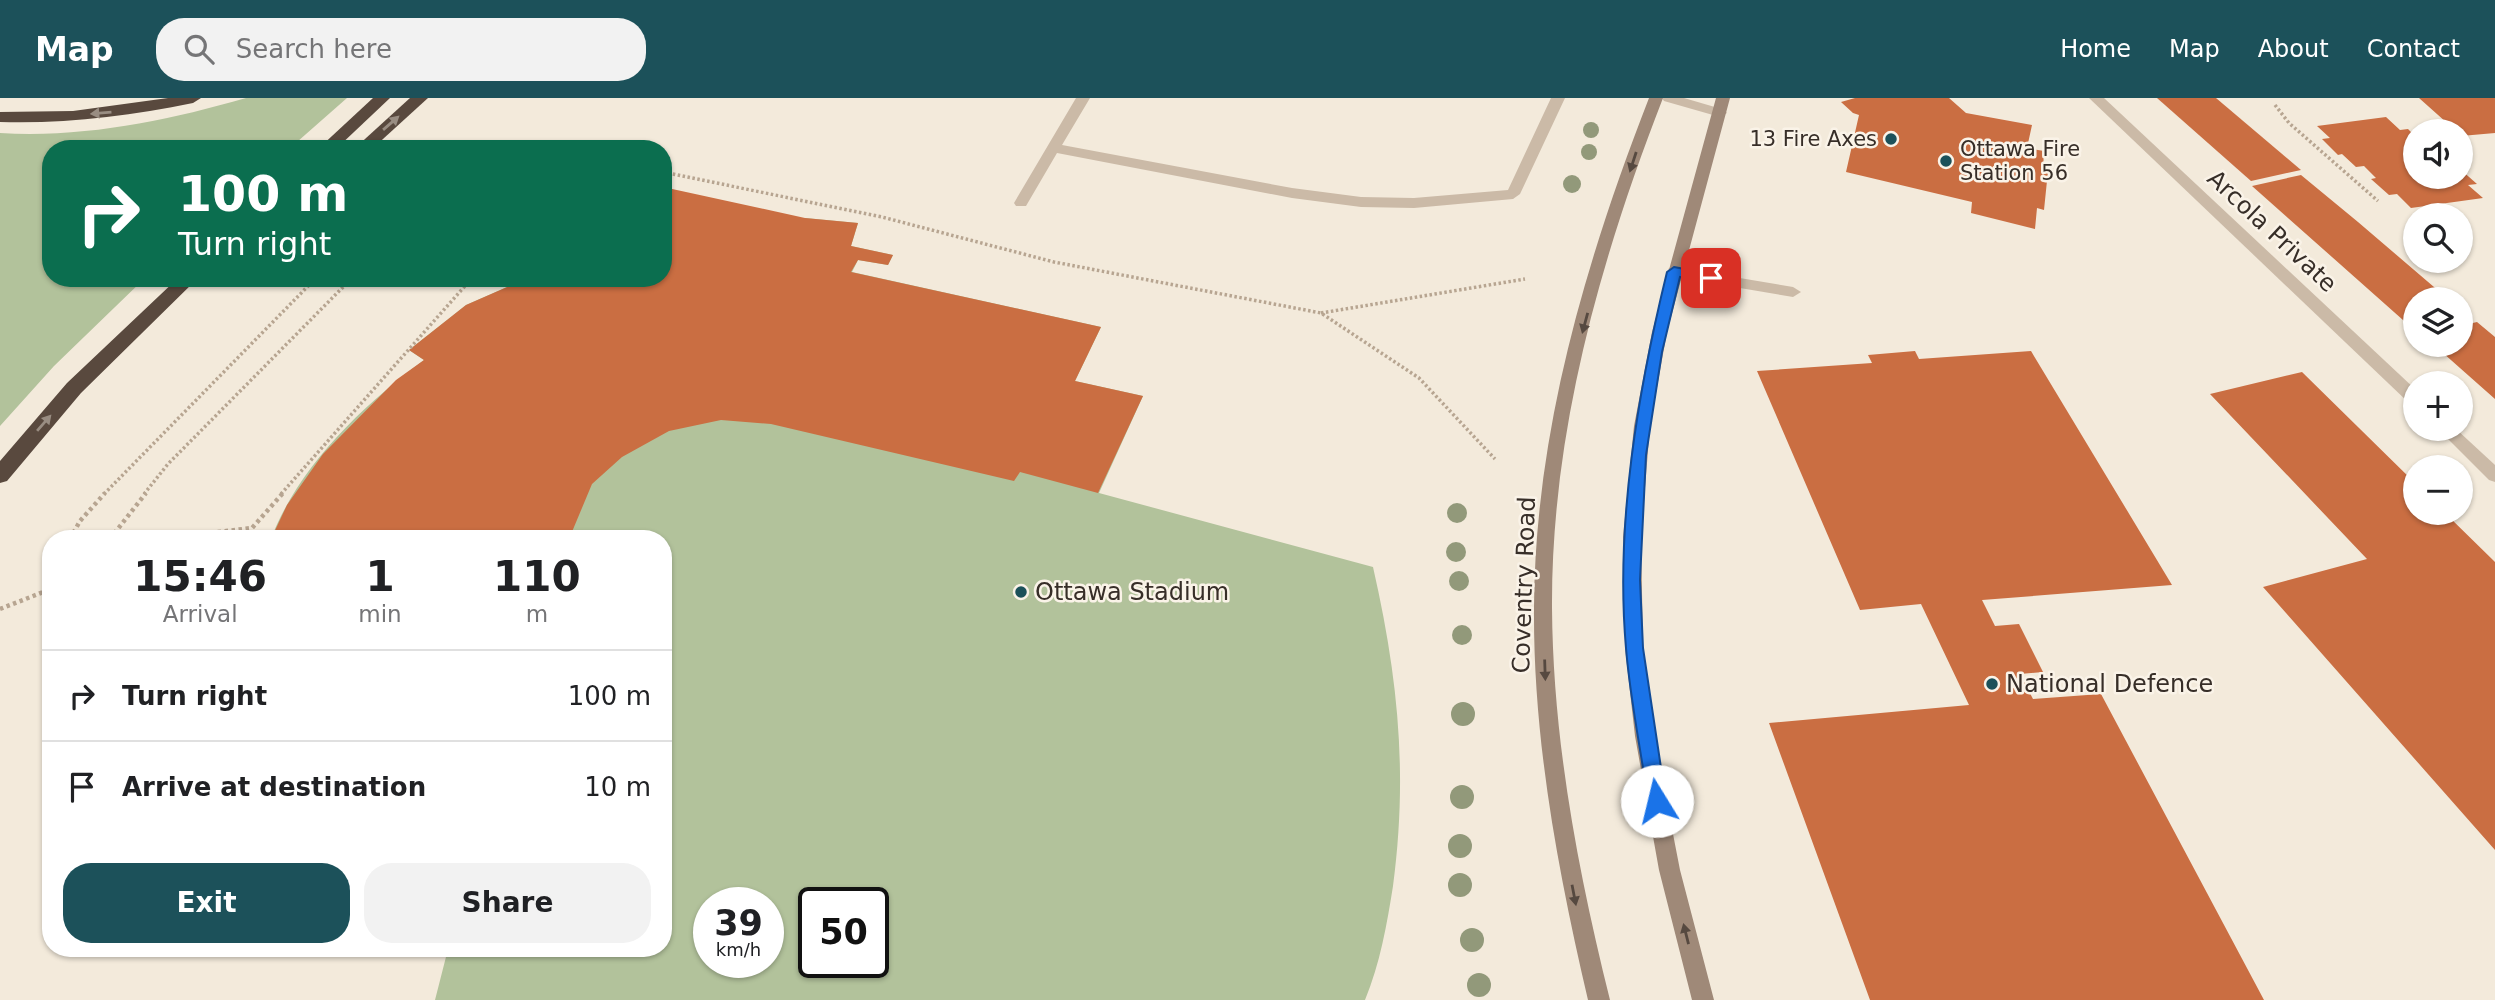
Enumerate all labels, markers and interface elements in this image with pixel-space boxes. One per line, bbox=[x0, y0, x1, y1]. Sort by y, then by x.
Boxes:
search box bbox=[156, 18, 646, 81]
text: Map bbox=[35, 30, 114, 69]
icon: search bbox=[180, 30, 218, 68]
text: Search here bbox=[236, 34, 392, 64]
text: Home bbox=[2060, 35, 2131, 63]
text: Map bbox=[2169, 35, 2220, 63]
text: About bbox=[2258, 35, 2329, 63]
text: Contact bbox=[2367, 35, 2460, 63]
one-way arrow bbox=[90, 108, 112, 119]
one-way arrow bbox=[382, 115, 400, 131]
map controls bbox=[2403, 119, 2473, 525]
button: sound bbox=[2403, 119, 2473, 189]
place label: 13 Fire Axes bbox=[1749, 127, 1877, 151]
marker: 13 Fire Axes bbox=[1883, 131, 1899, 147]
place label: Ottawa Fire Station 56 bbox=[1960, 137, 2080, 185]
one-way arrow bbox=[1627, 152, 1638, 173]
marker: Ottawa Fire Station 56 bbox=[1938, 153, 1954, 169]
street label: Arcola Private bbox=[2202, 164, 2342, 298]
text: 100 m bbox=[178, 166, 348, 223]
icon: right bbox=[63, 168, 154, 259]
button: search bbox=[2403, 203, 2473, 273]
text: Turn right bbox=[178, 225, 331, 263]
pin bbox=[1681, 248, 1741, 308]
icon: arrive bbox=[1692, 259, 1730, 297]
button: layers bbox=[2403, 287, 2473, 357]
one-way arrow bbox=[1579, 312, 1590, 334]
button: + bbox=[2403, 371, 2473, 441]
one-way arrow bbox=[36, 414, 52, 432]
button: − bbox=[2403, 455, 2473, 525]
street label: Coventry Road bbox=[1507, 496, 1541, 674]
text: 15:46 bbox=[133, 552, 267, 601]
text: 1 bbox=[365, 552, 395, 601]
text: 110 bbox=[493, 552, 581, 601]
place label: Ottawa Stadium bbox=[1035, 578, 1229, 606]
marker: Ottawa Stadium bbox=[1013, 584, 1029, 600]
text: Arrival bbox=[163, 601, 238, 627]
text: min bbox=[358, 601, 402, 627]
text: m bbox=[526, 601, 548, 627]
one-way arrow bbox=[1539, 659, 1551, 681]
place label: National Defence bbox=[2006, 670, 2213, 698]
marker: National Defence bbox=[1984, 676, 2000, 692]
icon: right bbox=[63, 677, 101, 715]
text: Turn right bbox=[122, 681, 267, 711]
text: 100 m bbox=[568, 681, 651, 711]
position arrow bbox=[1620, 764, 1694, 838]
icon: arrive bbox=[63, 768, 101, 806]
text: Arrive at destination bbox=[122, 772, 426, 802]
text: 10 m bbox=[584, 772, 651, 802]
button: Exit bbox=[63, 863, 350, 943]
button: Share bbox=[364, 863, 651, 943]
one-way arrow bbox=[1569, 884, 1580, 906]
speed limit sign: 50 bbox=[798, 887, 889, 978]
text: 39 bbox=[714, 903, 763, 943]
one-way arrow bbox=[1680, 923, 1691, 945]
text: km/h bbox=[716, 939, 761, 960]

